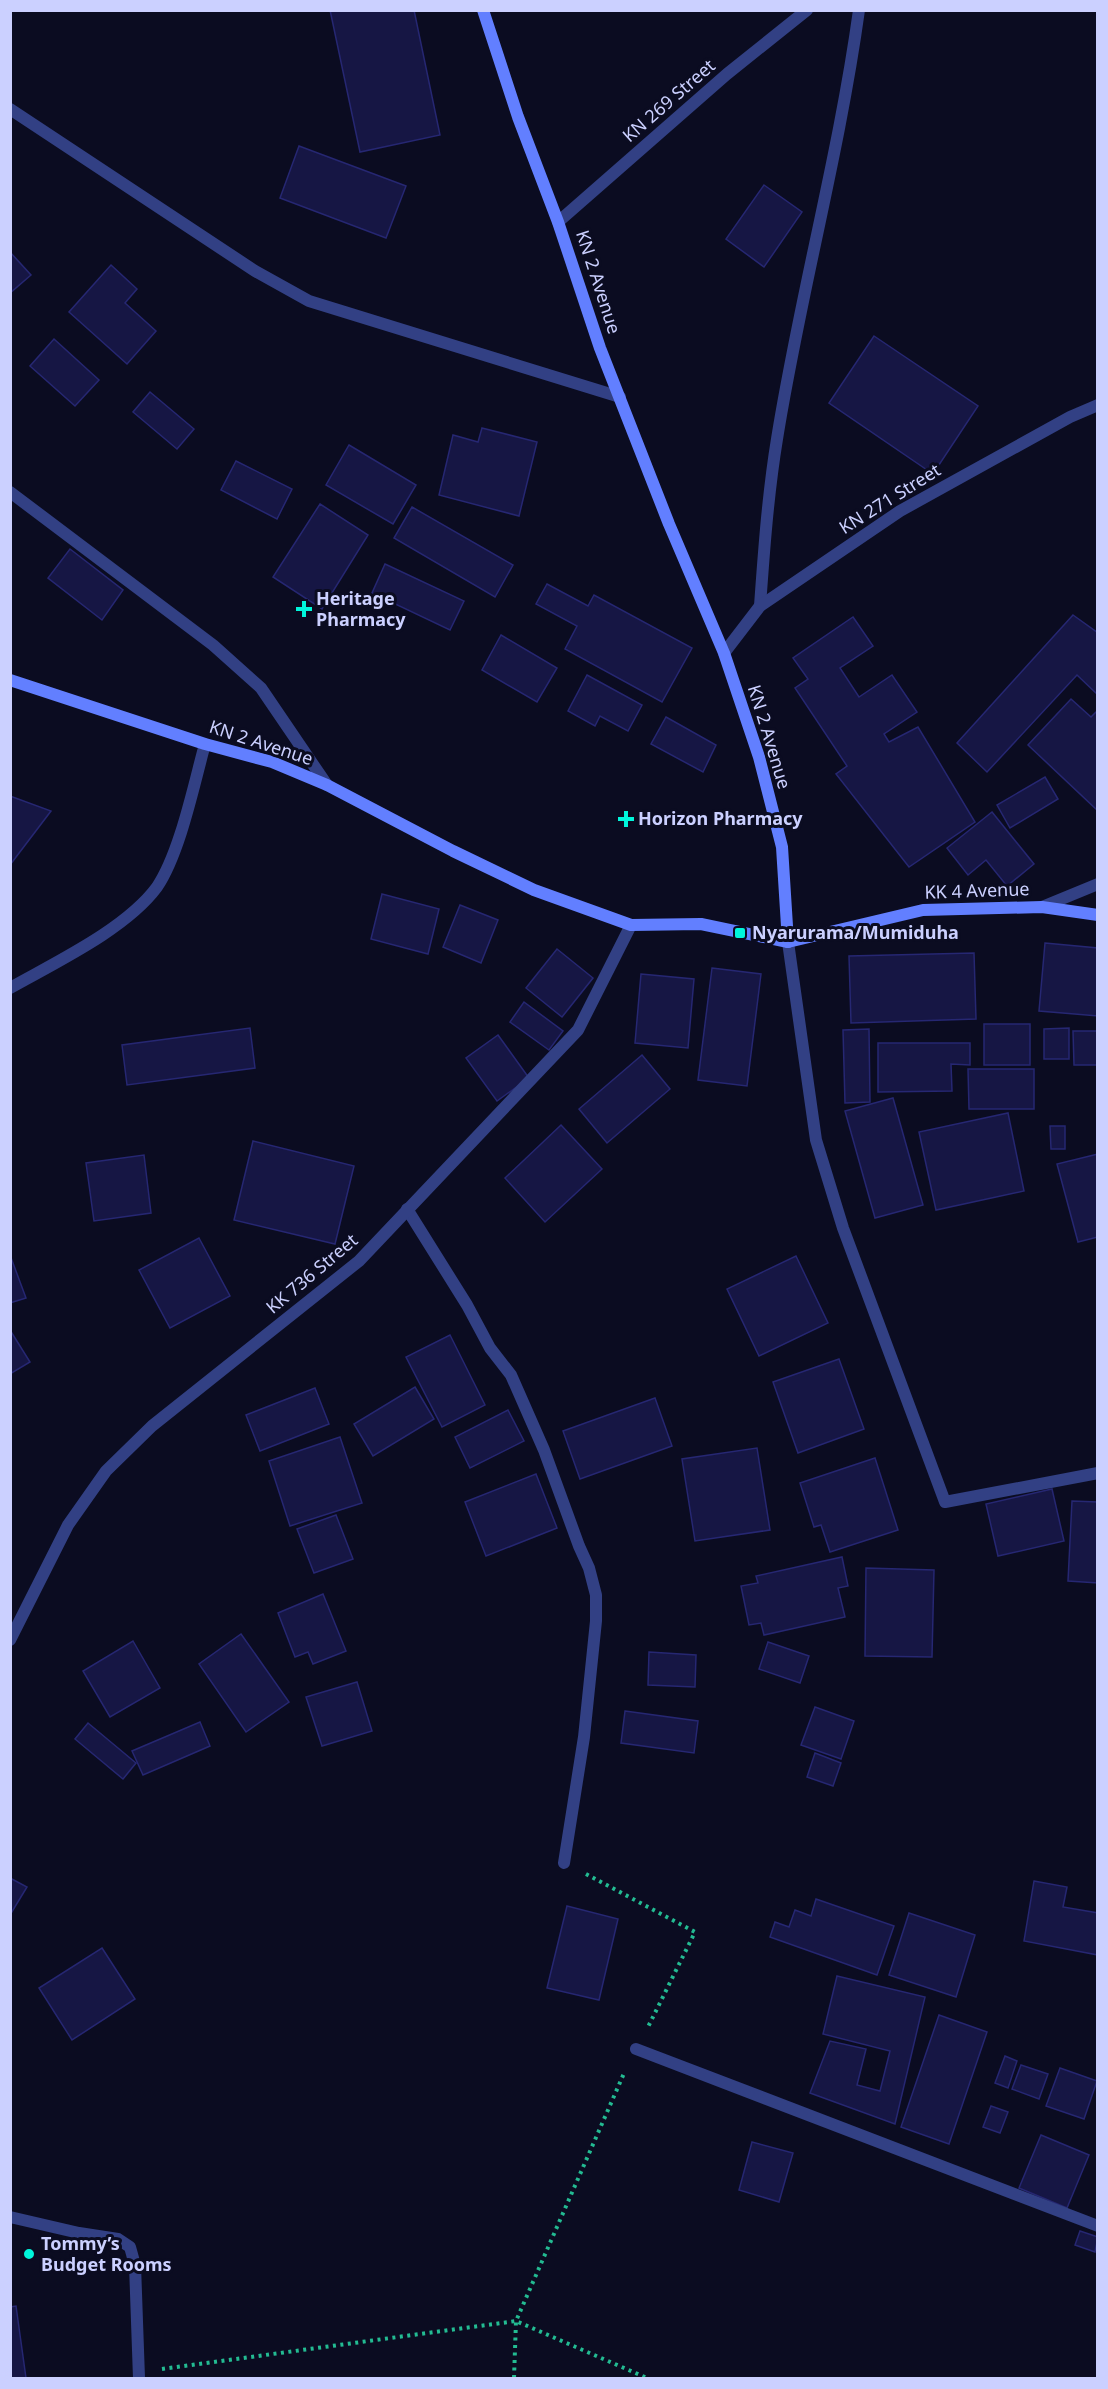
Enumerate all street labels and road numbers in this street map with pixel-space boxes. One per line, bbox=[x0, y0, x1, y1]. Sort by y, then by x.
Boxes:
street label: KN 269 Street bbox=[617, 53, 720, 147]
street label: KN 2 Avenue bbox=[571, 227, 627, 337]
street label: KN 271 Street bbox=[834, 457, 945, 539]
street label: KN 2 Avenue bbox=[743, 682, 797, 792]
street label: KN 2 Avenue bbox=[206, 714, 316, 770]
street label: KK 4 Avenue bbox=[924, 876, 1030, 904]
street label: KK 736 Street bbox=[260, 1227, 363, 1319]

